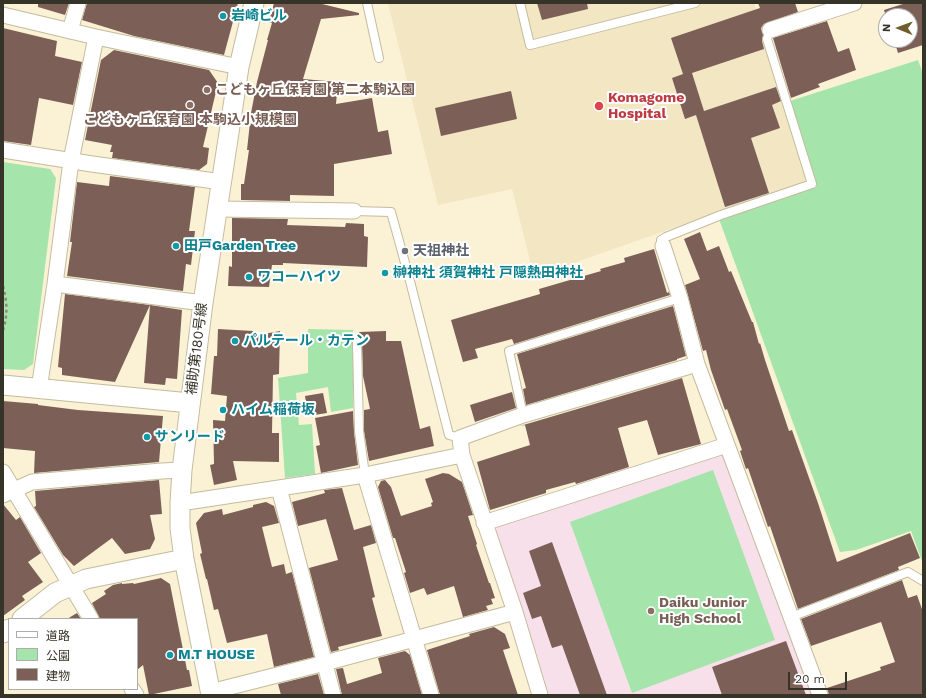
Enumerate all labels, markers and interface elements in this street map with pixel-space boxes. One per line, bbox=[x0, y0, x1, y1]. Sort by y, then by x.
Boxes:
place label: 岩崎ビル bbox=[231, 8, 287, 24]
north arrow bbox=[878, 8, 918, 48]
marker: 岩崎ビル bbox=[218, 11, 228, 21]
text: N bbox=[880, 24, 893, 32]
place label: こどもヶ丘保育園 第二本駒込園 bbox=[215, 82, 415, 98]
marker: こどもヶ丘保育園 第二本駒込園 bbox=[202, 85, 212, 95]
place label: Komagome Hospital bbox=[608, 90, 684, 122]
marker: こどもヶ丘保育園 本駒込小規模園 bbox=[185, 100, 195, 110]
marker: Komagome Hospital bbox=[593, 100, 605, 112]
place label: こどもヶ丘保育園 本駒込小規模園 bbox=[83, 112, 297, 128]
place label: 田戸Garden Tree bbox=[184, 238, 296, 254]
marker: 田戸Garden Tree bbox=[171, 241, 181, 251]
place label: 天祖神社 bbox=[413, 243, 469, 259]
marker: 天祖神社 bbox=[400, 246, 410, 256]
place label: 榊神社 須賀神社 戸隠熱田神社 bbox=[393, 265, 583, 281]
marker: 榊神社 須賀神社 戸隠熱田神社 bbox=[380, 268, 390, 278]
place label: ワコーハイツ bbox=[257, 269, 341, 285]
marker: ワコーハイツ bbox=[244, 272, 254, 282]
street label: 補助第180号線 bbox=[183, 302, 211, 396]
place label: パルテール・カテン bbox=[243, 333, 369, 349]
marker: パルテール・カテン bbox=[230, 336, 240, 346]
place label: ハイム稲荷坂 bbox=[231, 402, 315, 418]
marker: ハイム稲荷坂 bbox=[218, 405, 228, 415]
place label: サンリード bbox=[155, 429, 225, 445]
marker: サンリード bbox=[142, 432, 152, 442]
place label: Daiku Junior High School bbox=[659, 595, 747, 628]
marker: Daiku Junior High School bbox=[646, 606, 656, 616]
legend bbox=[8, 618, 138, 690]
text: 道路 bbox=[46, 629, 70, 643]
place label: M.T HOUSE bbox=[178, 647, 255, 663]
text: 公園 bbox=[46, 649, 70, 663]
marker: M.T HOUSE bbox=[165, 650, 175, 660]
scale bar bbox=[790, 664, 849, 690]
text: 建物 bbox=[46, 669, 70, 683]
text: 20 m bbox=[795, 672, 825, 686]

